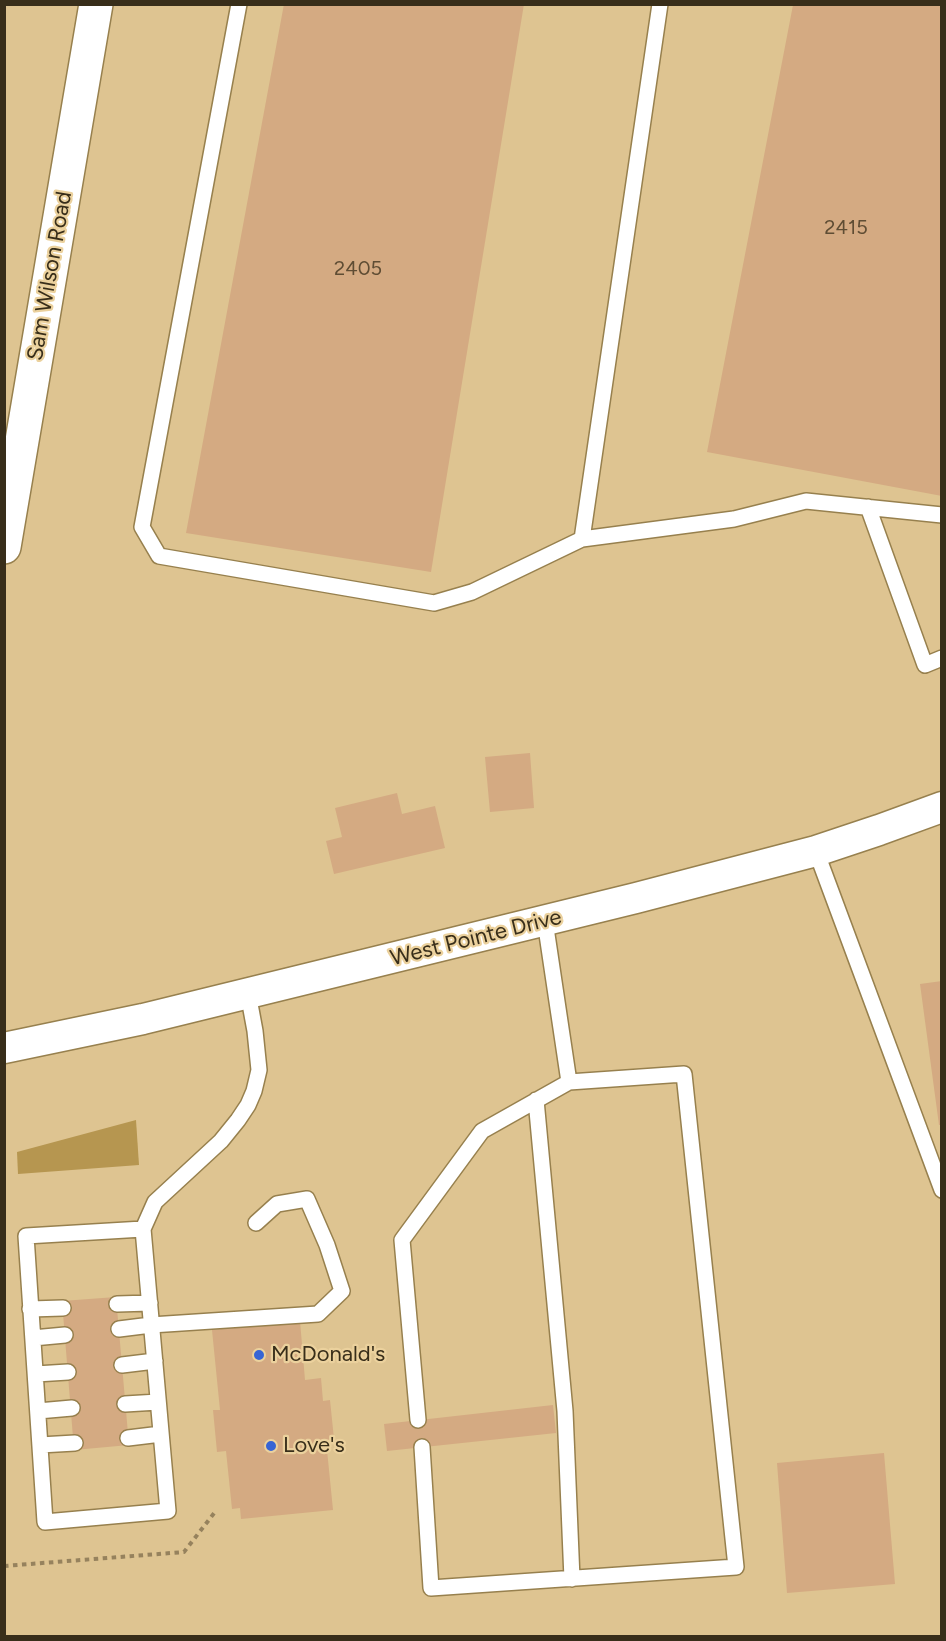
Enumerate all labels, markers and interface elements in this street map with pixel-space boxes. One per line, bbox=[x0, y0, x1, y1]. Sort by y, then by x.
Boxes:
street label: Sam Wilson Road bbox=[22, 189, 78, 363]
house number: 2415 bbox=[824, 216, 868, 240]
house number: 2405 bbox=[334, 257, 382, 281]
street label: West Pointe Drive bbox=[388, 904, 564, 972]
place label: McDonald's bbox=[271, 1342, 385, 1368]
marker: McDonald's bbox=[252, 1348, 266, 1362]
place label: Love's bbox=[283, 1433, 345, 1459]
marker: Love's bbox=[264, 1439, 278, 1453]

